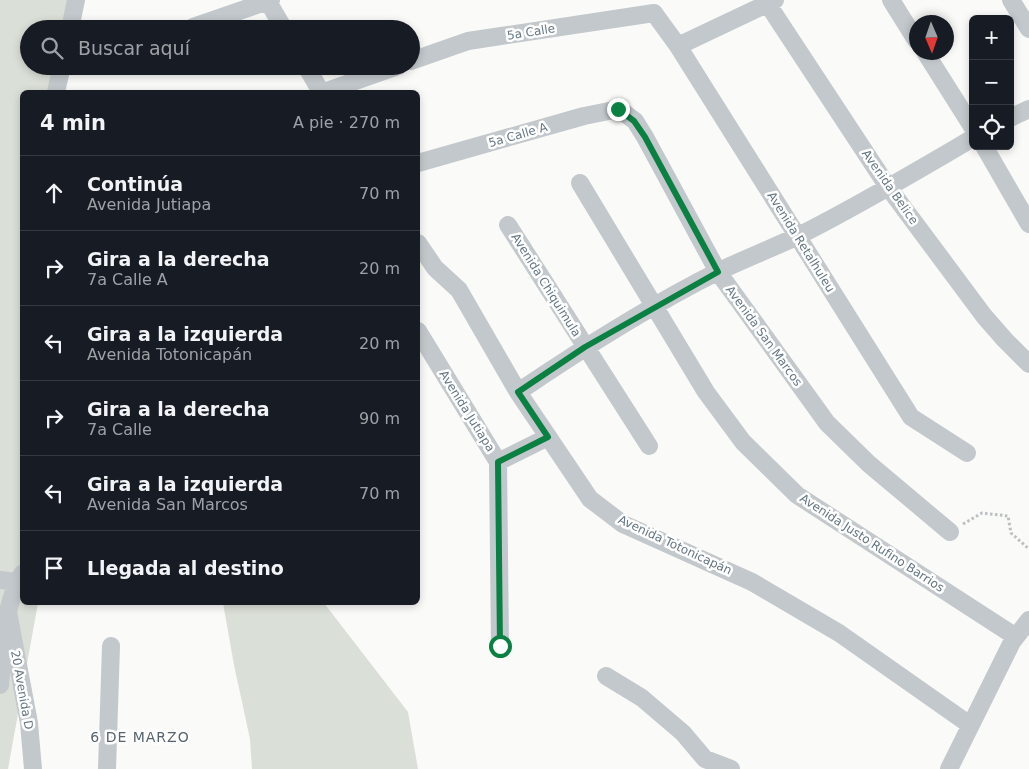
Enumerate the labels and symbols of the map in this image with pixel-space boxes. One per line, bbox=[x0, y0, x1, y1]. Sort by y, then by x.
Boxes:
north arrow bbox=[909, 15, 954, 60]
street label: 5a Calle bbox=[506, 21, 556, 43]
route end bbox=[607, 98, 630, 121]
street label: 5a Calle A bbox=[487, 120, 550, 150]
street label: Avenida Belice bbox=[859, 147, 921, 227]
street label: Avenida Retalhuleu bbox=[764, 189, 838, 295]
street label: Avenida Chiquimula bbox=[508, 231, 584, 339]
street label: Avenida San Marcos bbox=[723, 283, 805, 389]
street label: Avenida Jutiapa bbox=[436, 368, 498, 454]
street label: Avenida Justo Rufino Barrios bbox=[797, 491, 947, 595]
street label: Avenida Totonicapán bbox=[616, 512, 734, 578]
route start bbox=[489, 635, 512, 658]
street label: 20 Avenida D bbox=[8, 649, 36, 731]
district label: 6 DE MARZO bbox=[90, 729, 190, 745]

